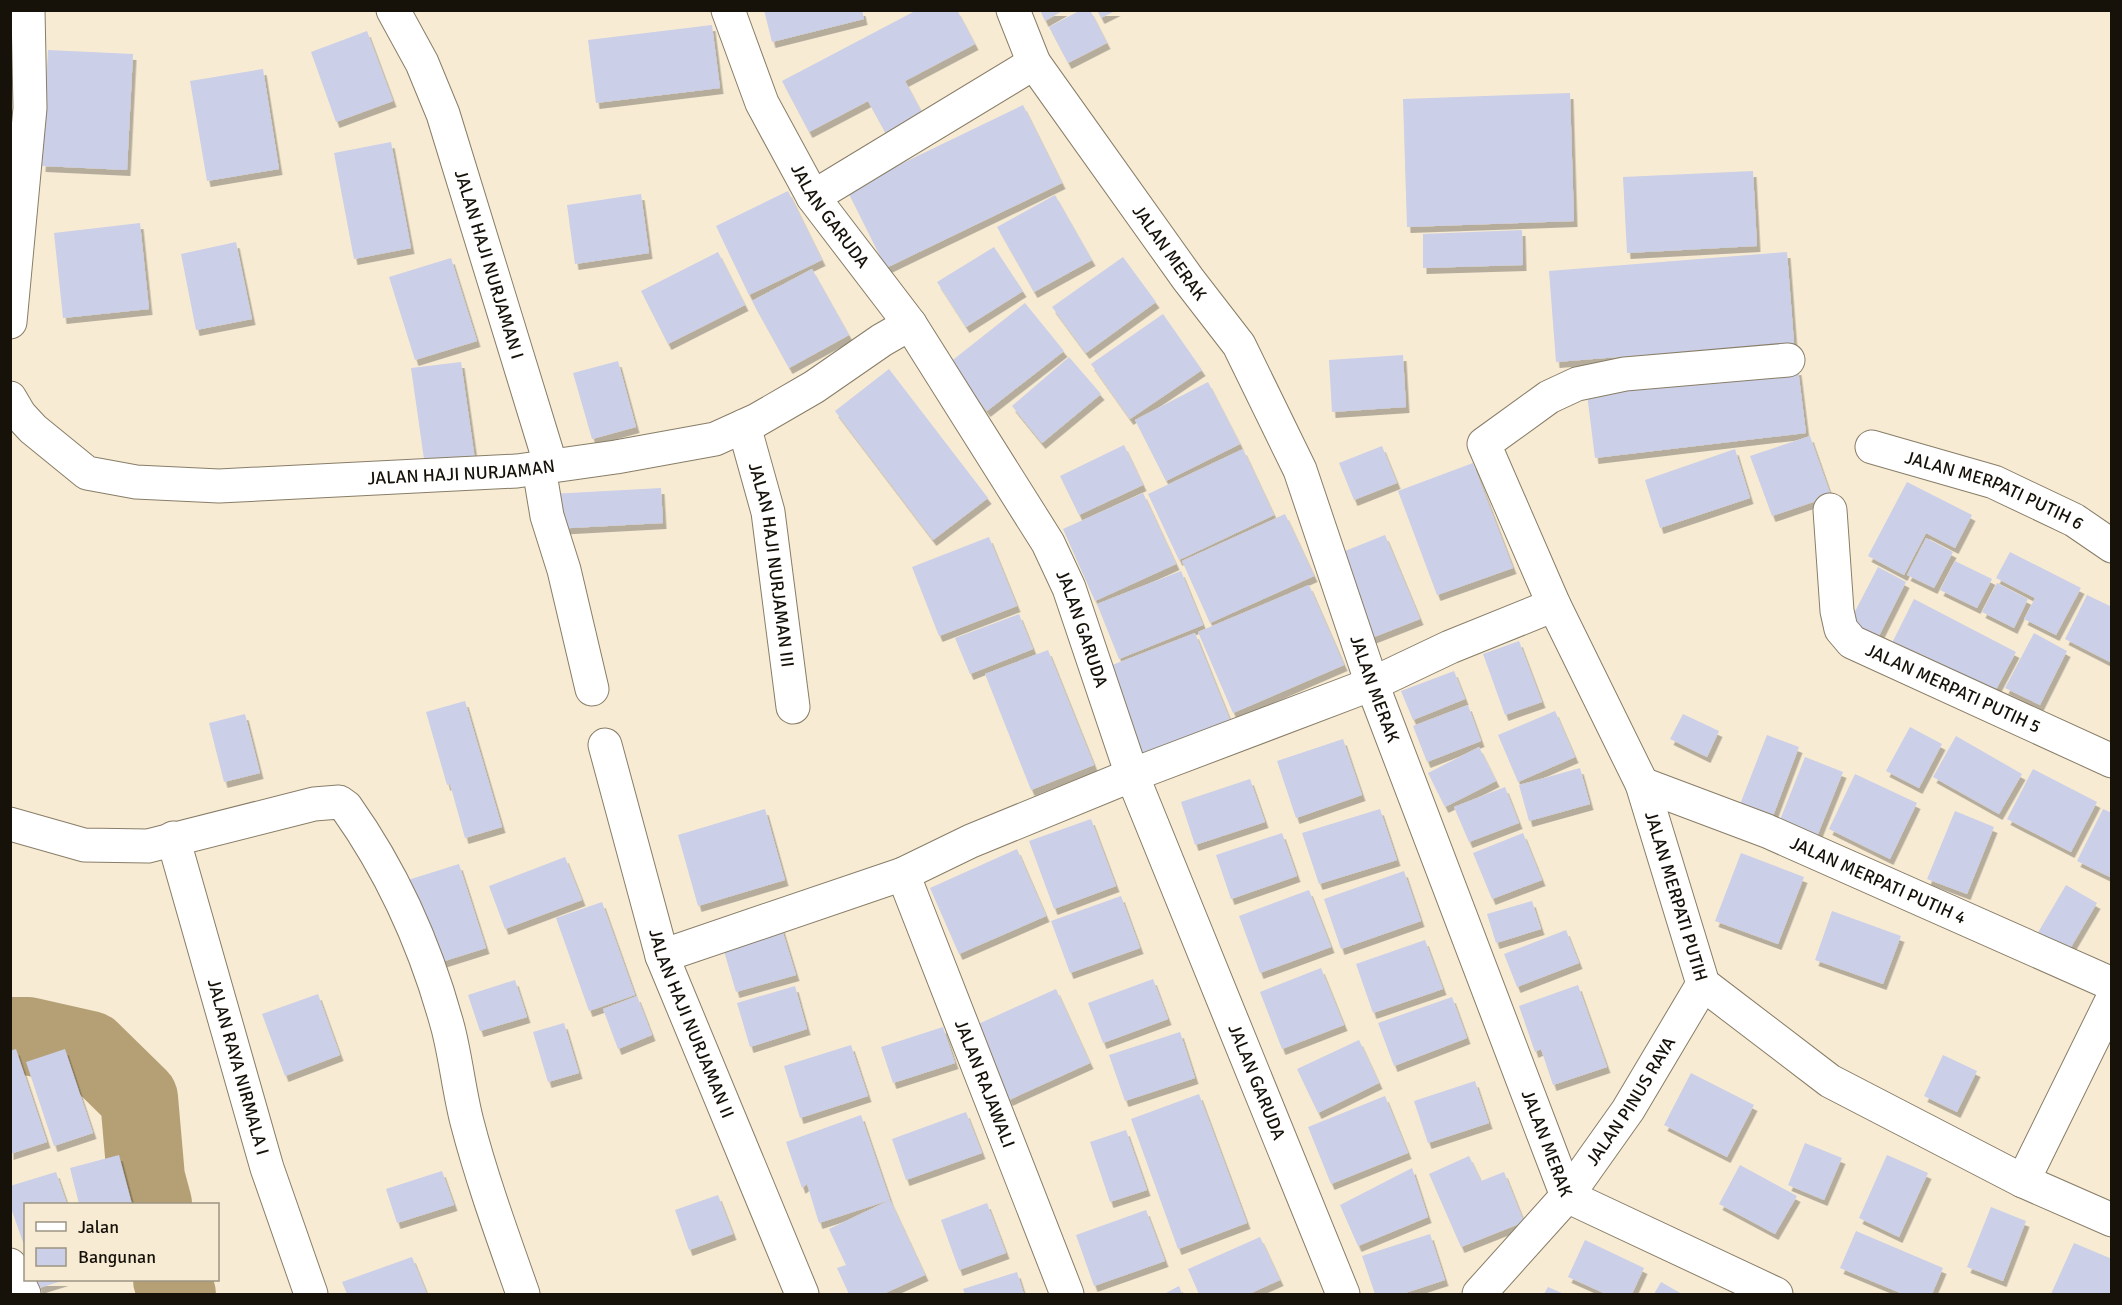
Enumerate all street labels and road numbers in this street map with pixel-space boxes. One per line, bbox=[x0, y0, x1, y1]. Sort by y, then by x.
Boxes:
street label: JALAN GARUDA bbox=[786, 160, 874, 272]
street label: JALAN HAJI NURJAMAN I bbox=[450, 167, 529, 362]
street label: JALAN MERAK bbox=[1128, 201, 1212, 305]
street label: JALAN MERPATI PUTIH 6 bbox=[1902, 446, 2088, 535]
street label: JALAN HAJI NURJAMAN bbox=[367, 455, 556, 490]
street label: JALAN HAJI NURJAMAN III bbox=[744, 460, 799, 669]
street label: JALAN GARUDA bbox=[1051, 566, 1113, 690]
street label: JALAN MERAK bbox=[1345, 632, 1404, 746]
street label: JALAN MERPATI PUTIH 5 bbox=[1862, 639, 2044, 738]
street label: JALAN MERPATI PUTIH bbox=[1640, 809, 1712, 984]
street label: JALAN MERPATI PUTIH 4 bbox=[1787, 832, 1970, 929]
street label: JALAN HAJI NURJAMAN II bbox=[644, 926, 739, 1122]
street label: JALAN RAYA NIRMALA I bbox=[203, 976, 274, 1158]
street label: JALAN RAJAWALI bbox=[950, 1016, 1020, 1151]
street label: JALAN GARUDA bbox=[1223, 1021, 1290, 1143]
street label: JALAN PINUS RAYA bbox=[1581, 1033, 1680, 1170]
street label: JALAN MERAK bbox=[1517, 1087, 1577, 1200]

